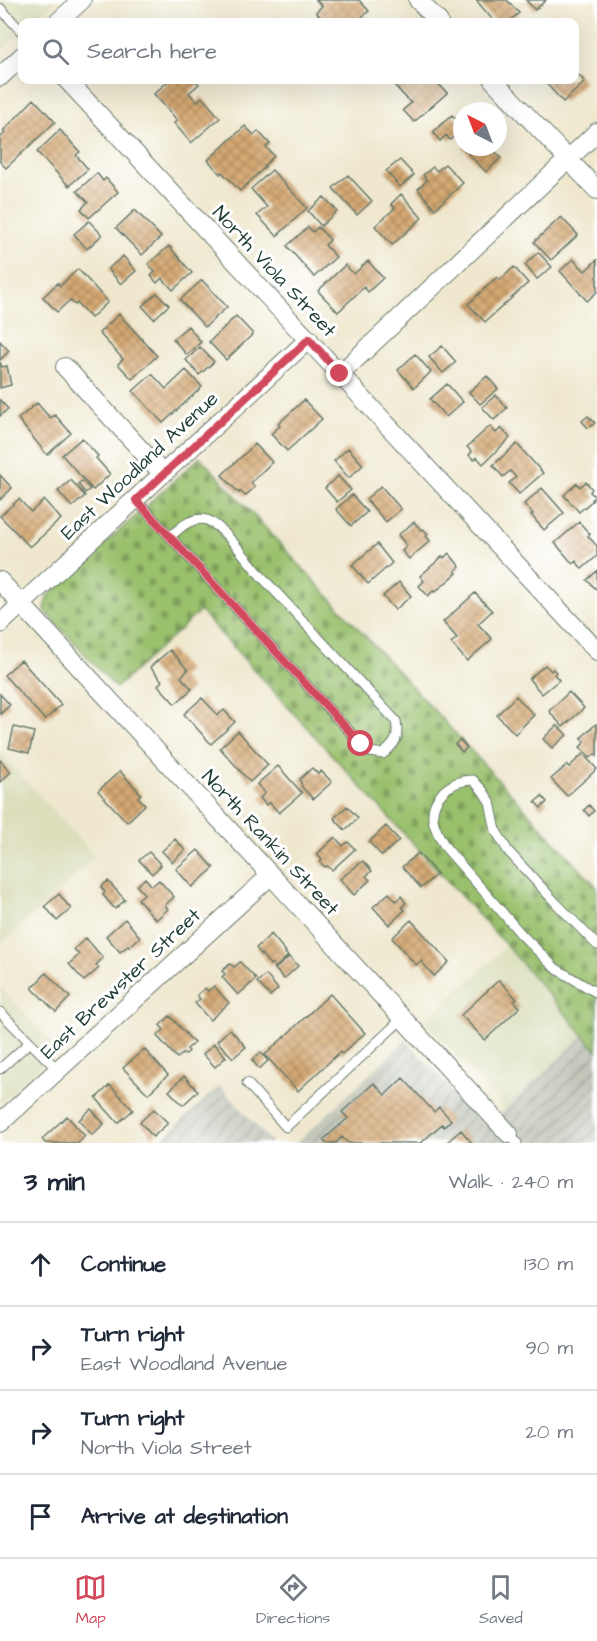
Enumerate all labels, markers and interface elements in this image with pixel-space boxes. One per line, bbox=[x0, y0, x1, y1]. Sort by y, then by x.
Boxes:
search box bbox=[18, 18, 579, 84]
icon: search bbox=[39, 35, 72, 68]
text: Search here bbox=[87, 36, 217, 67]
north arrow bbox=[453, 102, 507, 156]
street label: North Viola Street bbox=[206, 200, 343, 344]
route end bbox=[326, 360, 352, 386]
street label: East Woodland Avenue bbox=[55, 385, 225, 546]
route start bbox=[347, 730, 373, 756]
street label: North Rankin Street bbox=[195, 764, 345, 922]
street label: East Brewster Street bbox=[34, 902, 207, 1066]
text: 3 min bbox=[24, 1164, 85, 1200]
text: Walk · 240 m bbox=[449, 1168, 573, 1196]
icon: ahead bbox=[24, 1248, 57, 1281]
text: Continue bbox=[81, 1249, 166, 1280]
text: 130 m bbox=[524, 1250, 573, 1278]
text: Turn right bbox=[81, 1319, 184, 1350]
icon: right bbox=[24, 1332, 57, 1365]
text: 90 m bbox=[525, 1334, 573, 1362]
text: East Woodland Avenue bbox=[81, 1350, 287, 1378]
text: Turn right bbox=[81, 1403, 184, 1434]
icon: right bbox=[24, 1416, 57, 1449]
text: 20 m bbox=[525, 1418, 573, 1446]
text: North Viola Street bbox=[81, 1434, 252, 1462]
icon: arrive bbox=[24, 1500, 57, 1533]
text: Arrive at destination bbox=[81, 1501, 288, 1532]
tab: Map bbox=[74, 1571, 107, 1629]
tab: Directions bbox=[256, 1571, 330, 1629]
tab: Saved bbox=[479, 1571, 523, 1629]

